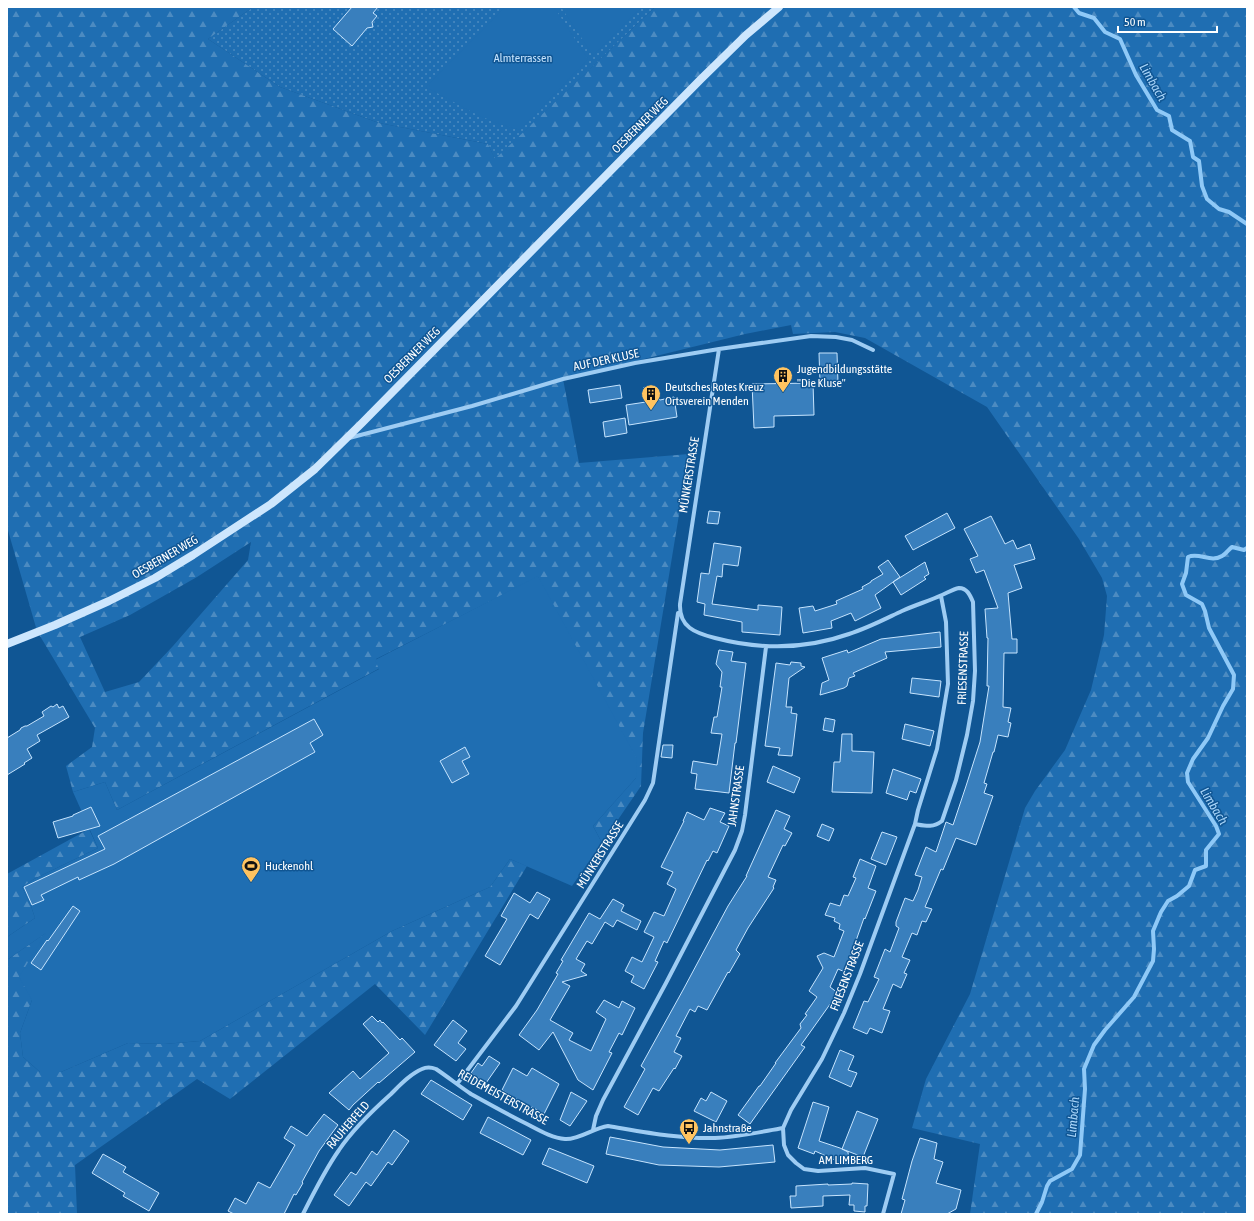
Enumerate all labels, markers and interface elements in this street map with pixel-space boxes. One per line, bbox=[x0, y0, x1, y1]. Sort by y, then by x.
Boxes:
scale bar bbox=[1118, 8, 1217, 34]
text: 50 m bbox=[1124, 15, 1146, 29]
park label: Almterrassen bbox=[494, 51, 552, 65]
water label: Limbach bbox=[1136, 61, 1170, 104]
street label: OESBERNER WEG bbox=[609, 94, 671, 156]
street label: OESBERNER WEG bbox=[381, 324, 443, 386]
street label: AUF DER KLUSE bbox=[572, 346, 640, 374]
place label: Jugendbildungsstätte "Die Kluse" bbox=[797, 362, 892, 390]
building icon: Jugendbildungsstätte "Die Kluse" bbox=[772, 365, 794, 393]
place label: Deutsches Rotes Kreuz Ortsverein Menden bbox=[665, 380, 764, 408]
building icon: Deutsches Rotes Kreuz Ortsverein Menden bbox=[640, 383, 662, 411]
street label: MÜNKERSTRASSE bbox=[676, 436, 702, 514]
street label: OESBERNER WEG bbox=[129, 532, 201, 582]
street label: FRIESENSTRASSE bbox=[955, 631, 971, 705]
street label: JAHNSTRASSE bbox=[725, 765, 747, 827]
water label: Limbach bbox=[1197, 785, 1231, 828]
street label: MÜNKERSTRASSE bbox=[574, 819, 626, 891]
sports icon: Huckenohl bbox=[240, 855, 262, 883]
place label: Huckenohl bbox=[265, 859, 314, 873]
street label: FRIESENSTRASSE bbox=[827, 939, 867, 1013]
street label: REIDEMEISTERSTRASSE bbox=[455, 1066, 551, 1128]
water label: Limbach bbox=[1064, 1095, 1082, 1138]
street label: RAUHERFELD bbox=[324, 1098, 373, 1152]
bus stop icon: Jahnstraße bbox=[678, 1117, 700, 1145]
place label: Jahnstraße bbox=[703, 1121, 752, 1135]
street label: AM LIMBERG bbox=[819, 1153, 873, 1167]

